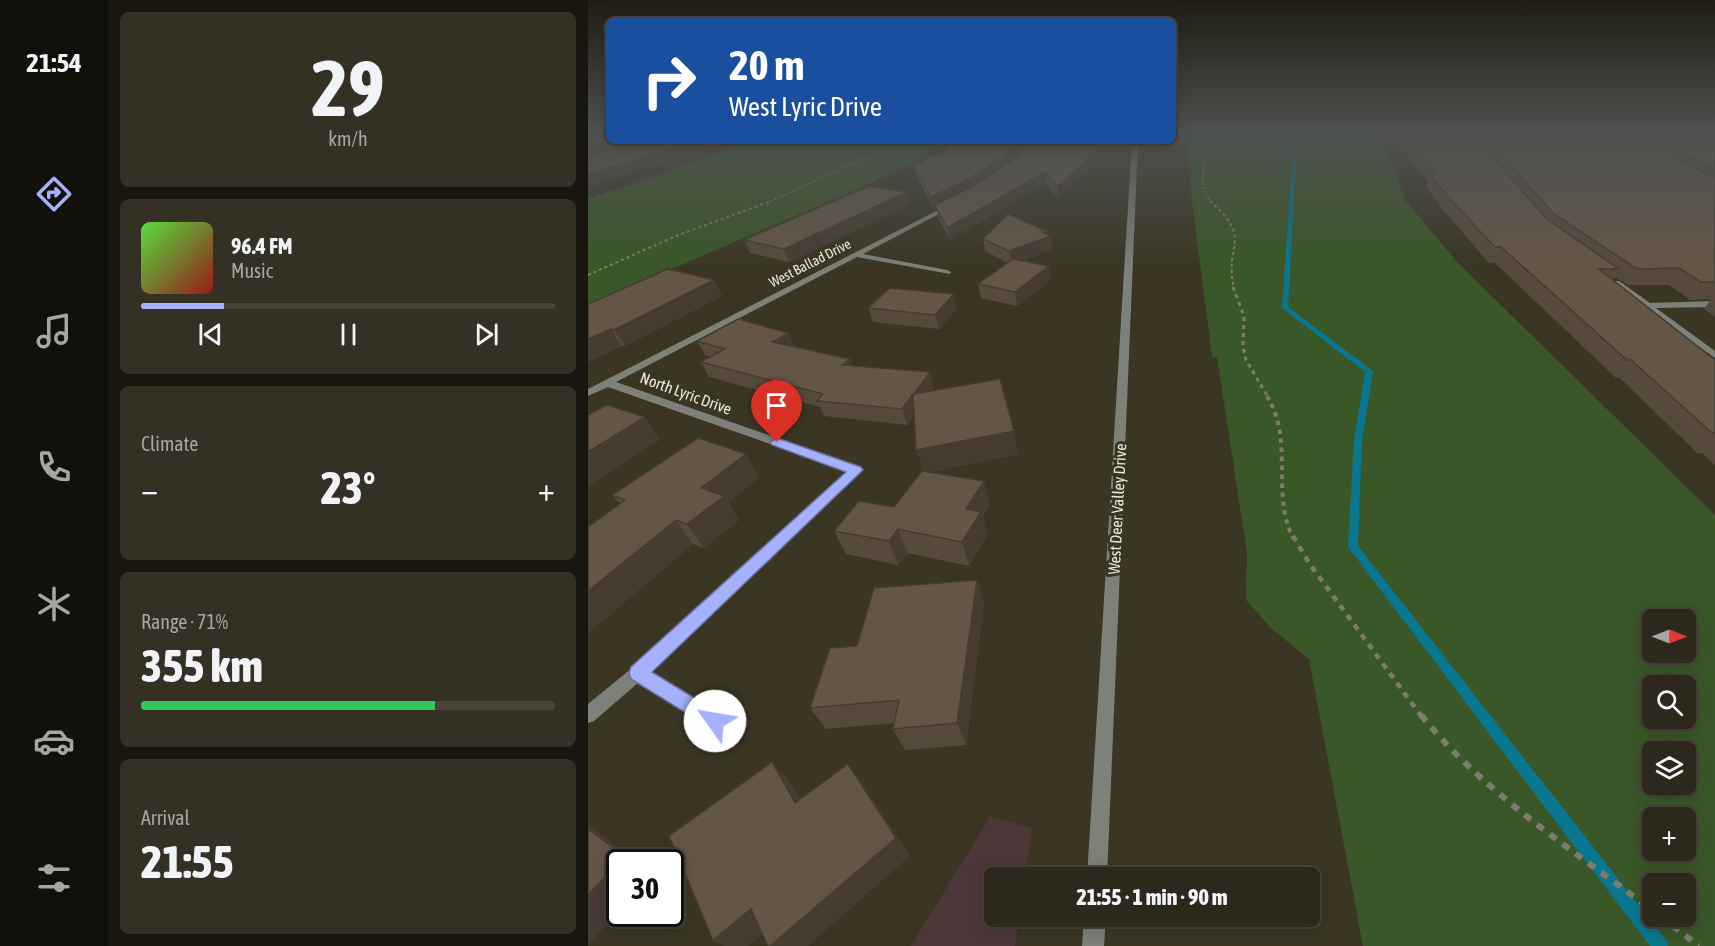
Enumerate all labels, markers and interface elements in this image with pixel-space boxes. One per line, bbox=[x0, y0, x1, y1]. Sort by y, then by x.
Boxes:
text: 20 m bbox=[729, 41, 804, 89]
icon: right bbox=[630, 42, 708, 120]
text: 29 bbox=[311, 43, 385, 133]
text: 21:54 bbox=[26, 47, 82, 78]
text: West Lyric Drive bbox=[729, 91, 882, 122]
text: km/h bbox=[328, 127, 368, 150]
icon: directions bbox=[33, 173, 75, 215]
text: 96.4 FM bbox=[231, 233, 293, 259]
street label: West Ballad Drive bbox=[766, 235, 854, 291]
text: Music bbox=[231, 259, 273, 282]
icon: music bbox=[33, 310, 75, 352]
icon: previous bbox=[194, 318, 227, 351]
icon: pause bbox=[332, 318, 365, 351]
icon: next bbox=[470, 318, 503, 351]
street label: North Lyric Drive bbox=[637, 368, 734, 419]
pin bbox=[751, 380, 802, 442]
icon: arrive bbox=[760, 389, 793, 422]
text: Climate bbox=[141, 432, 198, 455]
street label: West Deer Valley Drive bbox=[1105, 443, 1130, 575]
icon: phone bbox=[33, 446, 75, 488]
text: 23° bbox=[321, 462, 375, 514]
text: − bbox=[141, 470, 158, 508]
text: + bbox=[538, 470, 555, 508]
icon: climate bbox=[33, 583, 75, 625]
north arrow bbox=[1642, 609, 1696, 663]
map controls bbox=[1642, 609, 1696, 927]
text: Range · 71% bbox=[141, 610, 228, 633]
text: 355 km bbox=[141, 640, 263, 692]
button: search bbox=[1642, 675, 1696, 729]
position arrow bbox=[683, 689, 747, 753]
icon: car bbox=[33, 720, 75, 762]
button: layers bbox=[1642, 741, 1696, 795]
text: Arrival bbox=[141, 806, 190, 829]
button: + bbox=[1642, 807, 1696, 861]
text: 21:55 bbox=[141, 836, 234, 888]
speed limit sign: 30 bbox=[606, 849, 684, 927]
icon: filters bbox=[33, 857, 75, 899]
button: − bbox=[1642, 873, 1696, 927]
text: 21:55 · 1 min · 90 m bbox=[1076, 884, 1228, 910]

